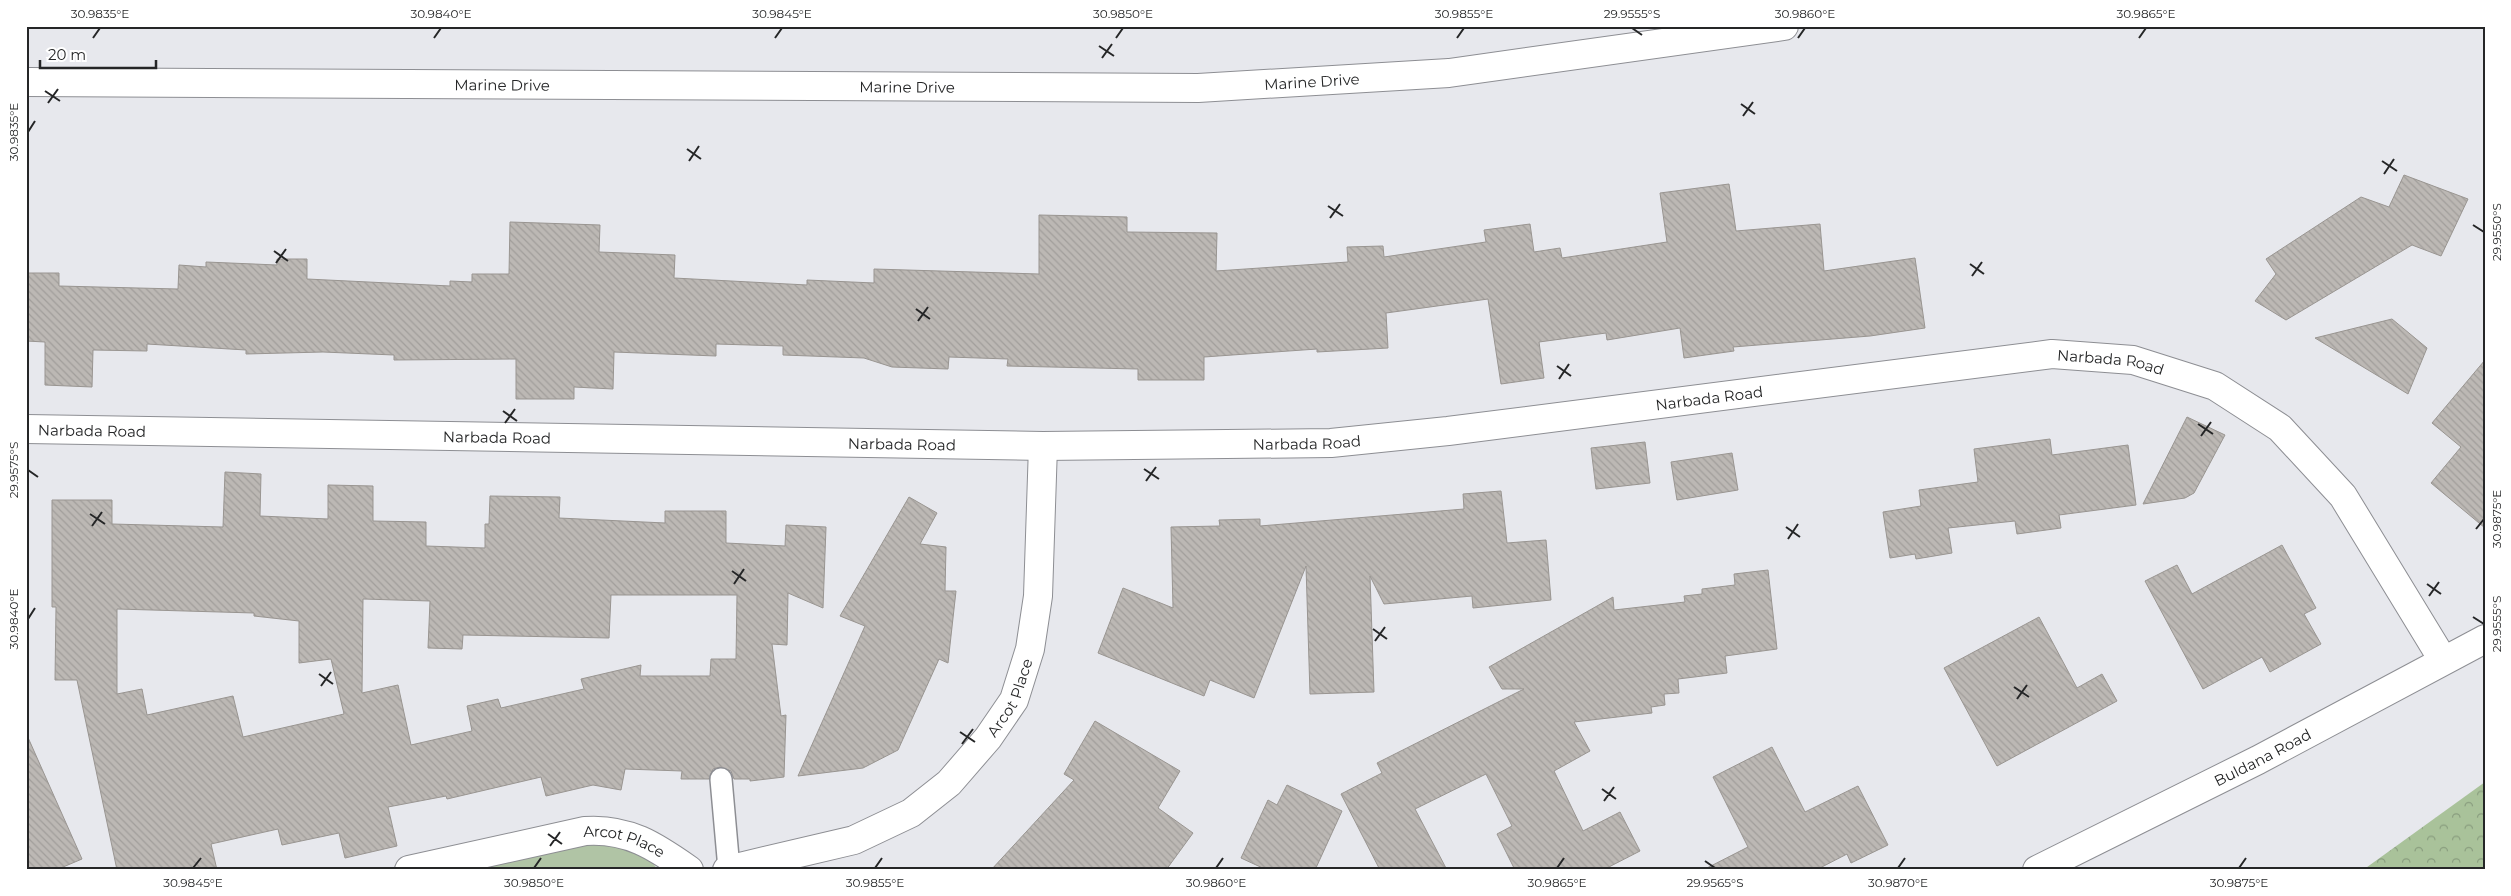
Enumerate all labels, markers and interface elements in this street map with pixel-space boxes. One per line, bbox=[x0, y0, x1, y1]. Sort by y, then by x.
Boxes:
text: 30.9835°E bbox=[71, 6, 129, 21]
text: 30.9840°E bbox=[410, 6, 472, 21]
text: 30.9845°E bbox=[752, 6, 812, 21]
text: 30.9850°E bbox=[1093, 6, 1153, 21]
text: 30.9855°E bbox=[1435, 6, 1493, 21]
text: 29.9555°S bbox=[1604, 6, 1660, 21]
text: 30.9860°E bbox=[1775, 6, 1835, 21]
text: 30.9865°E bbox=[2116, 6, 2176, 21]
scale bar bbox=[40, 38, 156, 70]
text: 20 m bbox=[48, 45, 86, 64]
street label: Marine Drive bbox=[1264, 69, 1360, 94]
street label: Marine Drive bbox=[454, 75, 550, 94]
street label: Marine Drive bbox=[859, 77, 955, 96]
text: 30.9835°E bbox=[6, 103, 21, 161]
text: 29.9550°S bbox=[2489, 203, 2504, 261]
street label: Narbada Road bbox=[2057, 345, 2167, 379]
street label: Narbada Road bbox=[1654, 381, 1764, 414]
street label: Narbada Road bbox=[38, 420, 146, 441]
street label: Narbada Road bbox=[443, 426, 551, 447]
street label: Narbada Road bbox=[1253, 430, 1362, 453]
street label: Narbada Road bbox=[848, 433, 956, 454]
text: 29.9575°S bbox=[6, 442, 21, 498]
text: 30.9875°E bbox=[2489, 490, 2504, 548]
text: 30.9840°E bbox=[6, 588, 21, 650]
text: 29.9555°S bbox=[2489, 596, 2504, 652]
street label: Arcot Place bbox=[982, 656, 1036, 740]
street label: Buldana Road bbox=[2211, 724, 2314, 790]
street label: Arcot Place bbox=[583, 821, 669, 861]
text: 30.9845°E bbox=[163, 875, 223, 890]
text: 30.9850°E bbox=[504, 875, 564, 890]
text: 30.9855°E bbox=[846, 875, 904, 890]
text: 30.9860°E bbox=[1186, 875, 1246, 890]
text: 30.9865°E bbox=[1527, 875, 1587, 890]
text: 29.9565°S bbox=[1686, 875, 1744, 890]
text: 30.9870°E bbox=[1868, 875, 1928, 890]
text: 30.9875°E bbox=[2210, 875, 2268, 890]

